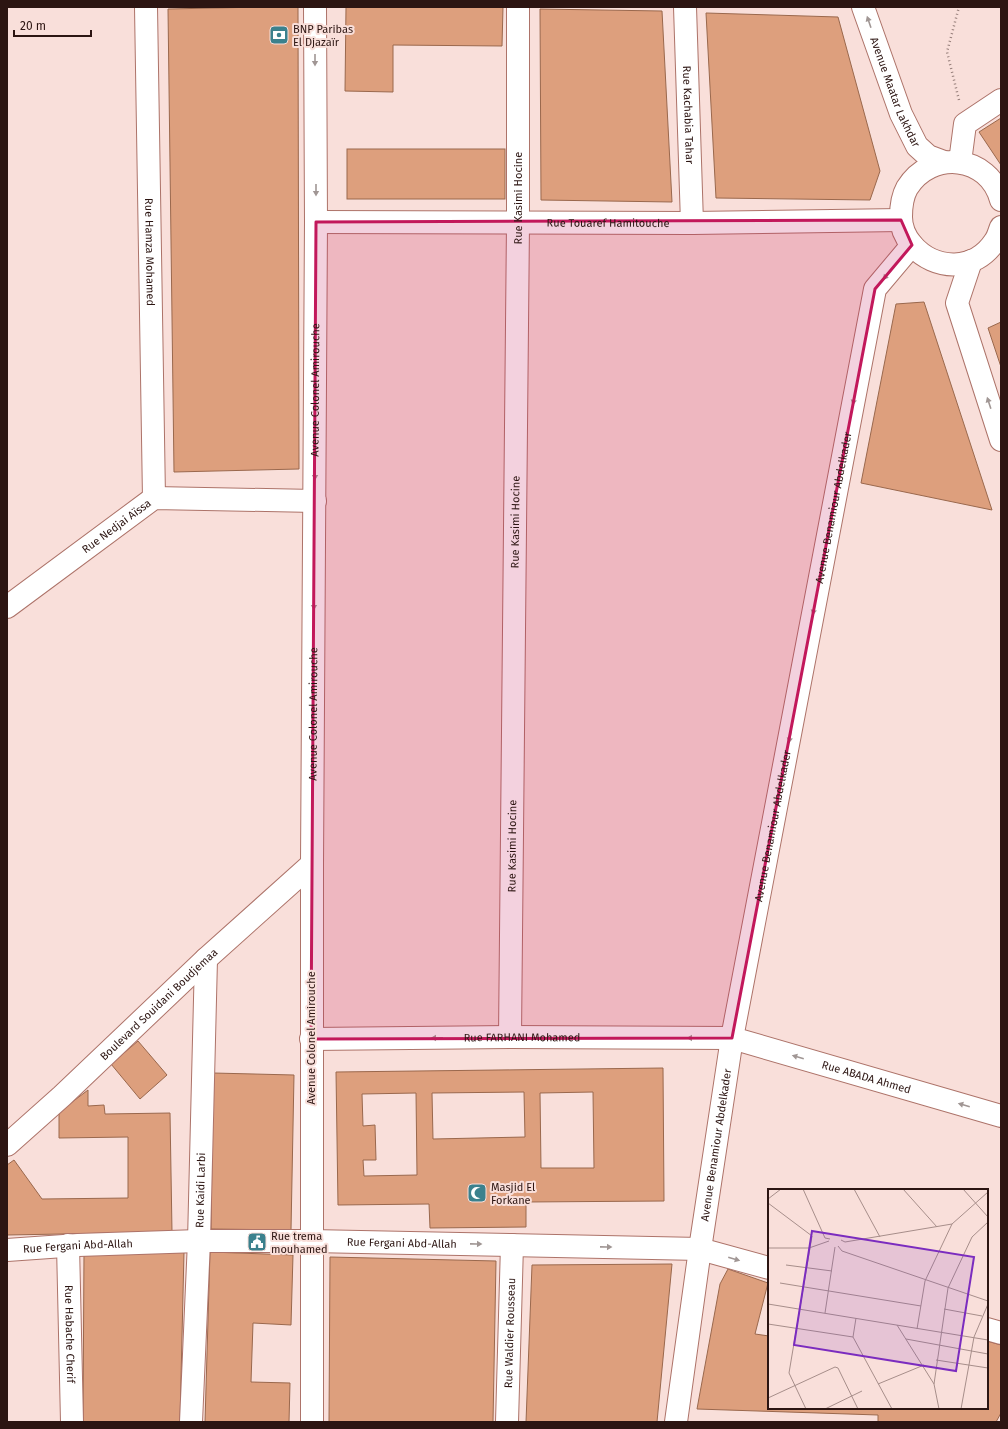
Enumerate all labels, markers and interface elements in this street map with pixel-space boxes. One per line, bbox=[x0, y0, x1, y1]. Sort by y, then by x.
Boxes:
scale bar bbox=[14, 12, 91, 38]
one-way arrow bbox=[865, 16, 871, 28]
text: 20 m bbox=[20, 19, 46, 33]
place label: BNP Paribas El Djazaïr bbox=[293, 23, 353, 49]
bank icon: BNP Paribas El Djazaïr bbox=[268, 24, 290, 46]
street label: Avenue Maatar Lakhdar bbox=[868, 35, 923, 150]
one-way arrow bbox=[312, 54, 318, 67]
street label: Rue Kachabia Tahar bbox=[680, 66, 697, 165]
street label: Rue Kasimi Hocine bbox=[511, 152, 525, 244]
one-way arrow bbox=[313, 184, 319, 197]
street label: Rue Hamza Mohamed bbox=[143, 198, 157, 306]
street label: Rue Touaref Hamitouche bbox=[547, 216, 669, 229]
one-way arrow bbox=[883, 270, 892, 280]
street label: Avenue Colonel Amirouche bbox=[308, 323, 322, 457]
one-way arrow bbox=[851, 393, 857, 405]
one-way arrow bbox=[986, 396, 992, 408]
street label: Avenue Benamiour Abdelkader bbox=[812, 430, 854, 585]
one-way arrow bbox=[312, 468, 318, 481]
street label: Rue Kasimi Hocine bbox=[508, 476, 522, 568]
street label: Rue Nedjai Aïssa bbox=[79, 496, 153, 556]
one-way arrow bbox=[311, 598, 317, 611]
one-way arrow bbox=[811, 603, 817, 615]
street label: Avenue Colonel Amirouche bbox=[306, 647, 320, 781]
one-way arrow bbox=[786, 730, 792, 743]
street label: Avenue Benamiour Abdelkader bbox=[752, 748, 793, 903]
street label: Rue Kasimi Hocine bbox=[505, 800, 519, 892]
street label: Boulevard Souidani Boudjemaa bbox=[97, 945, 220, 1063]
street label: Avenue Colonel Amirouche bbox=[305, 971, 318, 1105]
street label: Rue FARHANI Mohamed bbox=[464, 1030, 580, 1044]
one-way arrow bbox=[431, 1034, 443, 1041]
one-way arrow bbox=[686, 1035, 699, 1041]
one-way arrow bbox=[792, 1054, 804, 1060]
street label: Rue ABADA Ahmed bbox=[820, 1058, 913, 1096]
street label: Avenue Benamiour Abdelkader bbox=[698, 1067, 734, 1222]
one-way arrow bbox=[957, 1102, 969, 1108]
street label: Rue Kaidi Larbi bbox=[193, 1152, 208, 1228]
place label: Masjid El Forkane bbox=[491, 1181, 535, 1207]
mosque icon: Masjid El Forkane bbox=[466, 1182, 488, 1204]
inset map bbox=[768, 1189, 988, 1409]
place label: Rue trema mouhamed bbox=[271, 1230, 328, 1256]
public building icon: Rue trema mouhamed bbox=[246, 1231, 268, 1253]
street label: Rue Fergani Abd-Allah bbox=[347, 1235, 457, 1250]
street label: Rue Fergani Abd-Allah bbox=[22, 1237, 133, 1255]
one-way arrow bbox=[470, 1241, 483, 1247]
one-way arrow bbox=[600, 1244, 613, 1250]
one-way arrow bbox=[729, 1256, 741, 1262]
street label: Rue Waldier Rousseau bbox=[501, 1278, 518, 1388]
street label: Rue Habache Cherif bbox=[62, 1285, 78, 1384]

